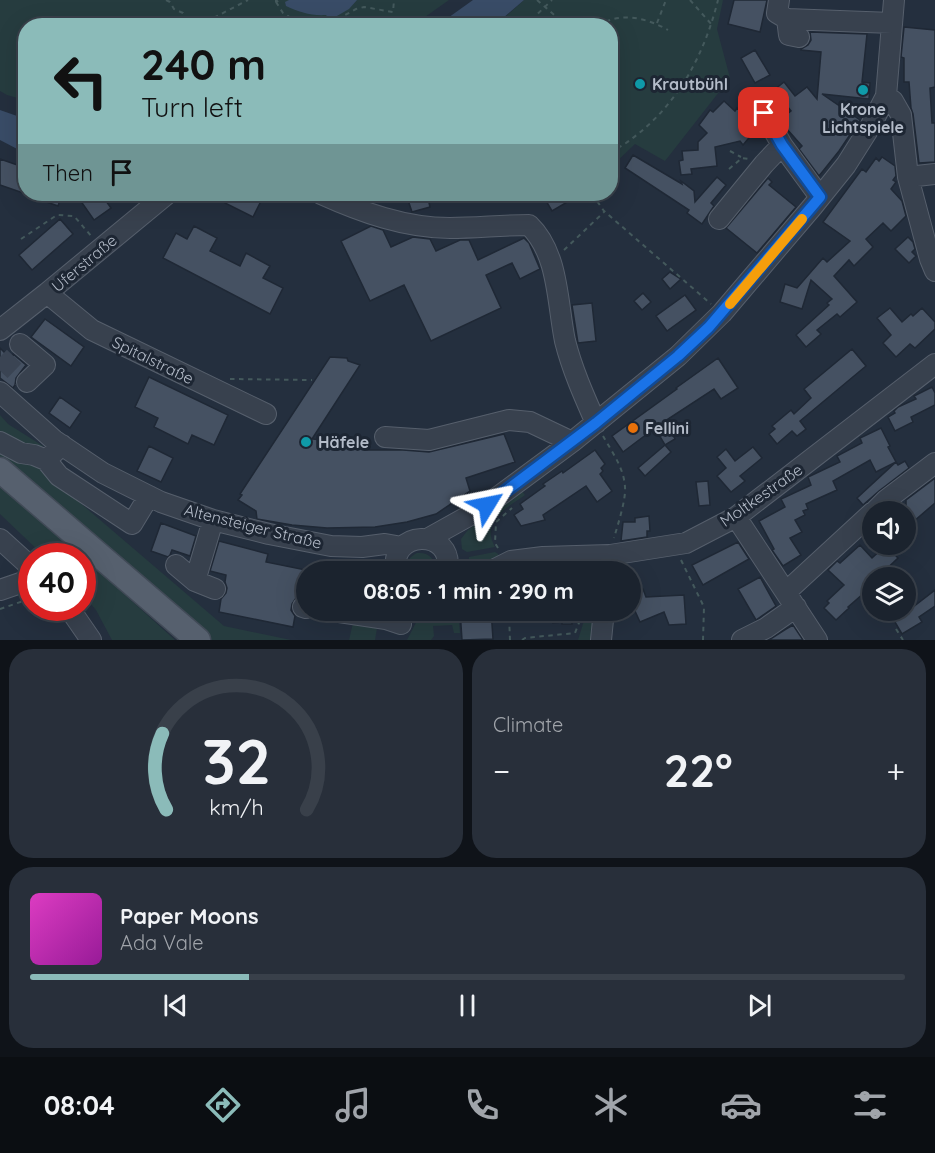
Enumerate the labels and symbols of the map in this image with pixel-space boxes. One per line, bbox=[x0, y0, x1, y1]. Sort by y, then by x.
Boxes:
place label: Krautbühl bbox=[652, 74, 728, 94]
marker: Krautbühl bbox=[633, 77, 647, 91]
marker: Krone Lichtspiele bbox=[856, 83, 870, 97]
pin bbox=[738, 87, 789, 138]
place label: Krone Lichtspiele bbox=[822, 99, 904, 137]
street label: Uferstraße bbox=[47, 230, 121, 296]
street label: Spitalstraße bbox=[109, 332, 197, 388]
place label: Fellini bbox=[645, 418, 689, 438]
marker: Fellini bbox=[626, 421, 640, 435]
place label: Häfele bbox=[318, 432, 369, 452]
marker: Häfele bbox=[299, 435, 313, 449]
street label: Moltkestraße bbox=[716, 459, 806, 531]
position arrow bbox=[455, 473, 519, 537]
street label: Altensteiger Straße bbox=[182, 499, 324, 553]
speed limit sign: 40 bbox=[18, 543, 96, 621]

